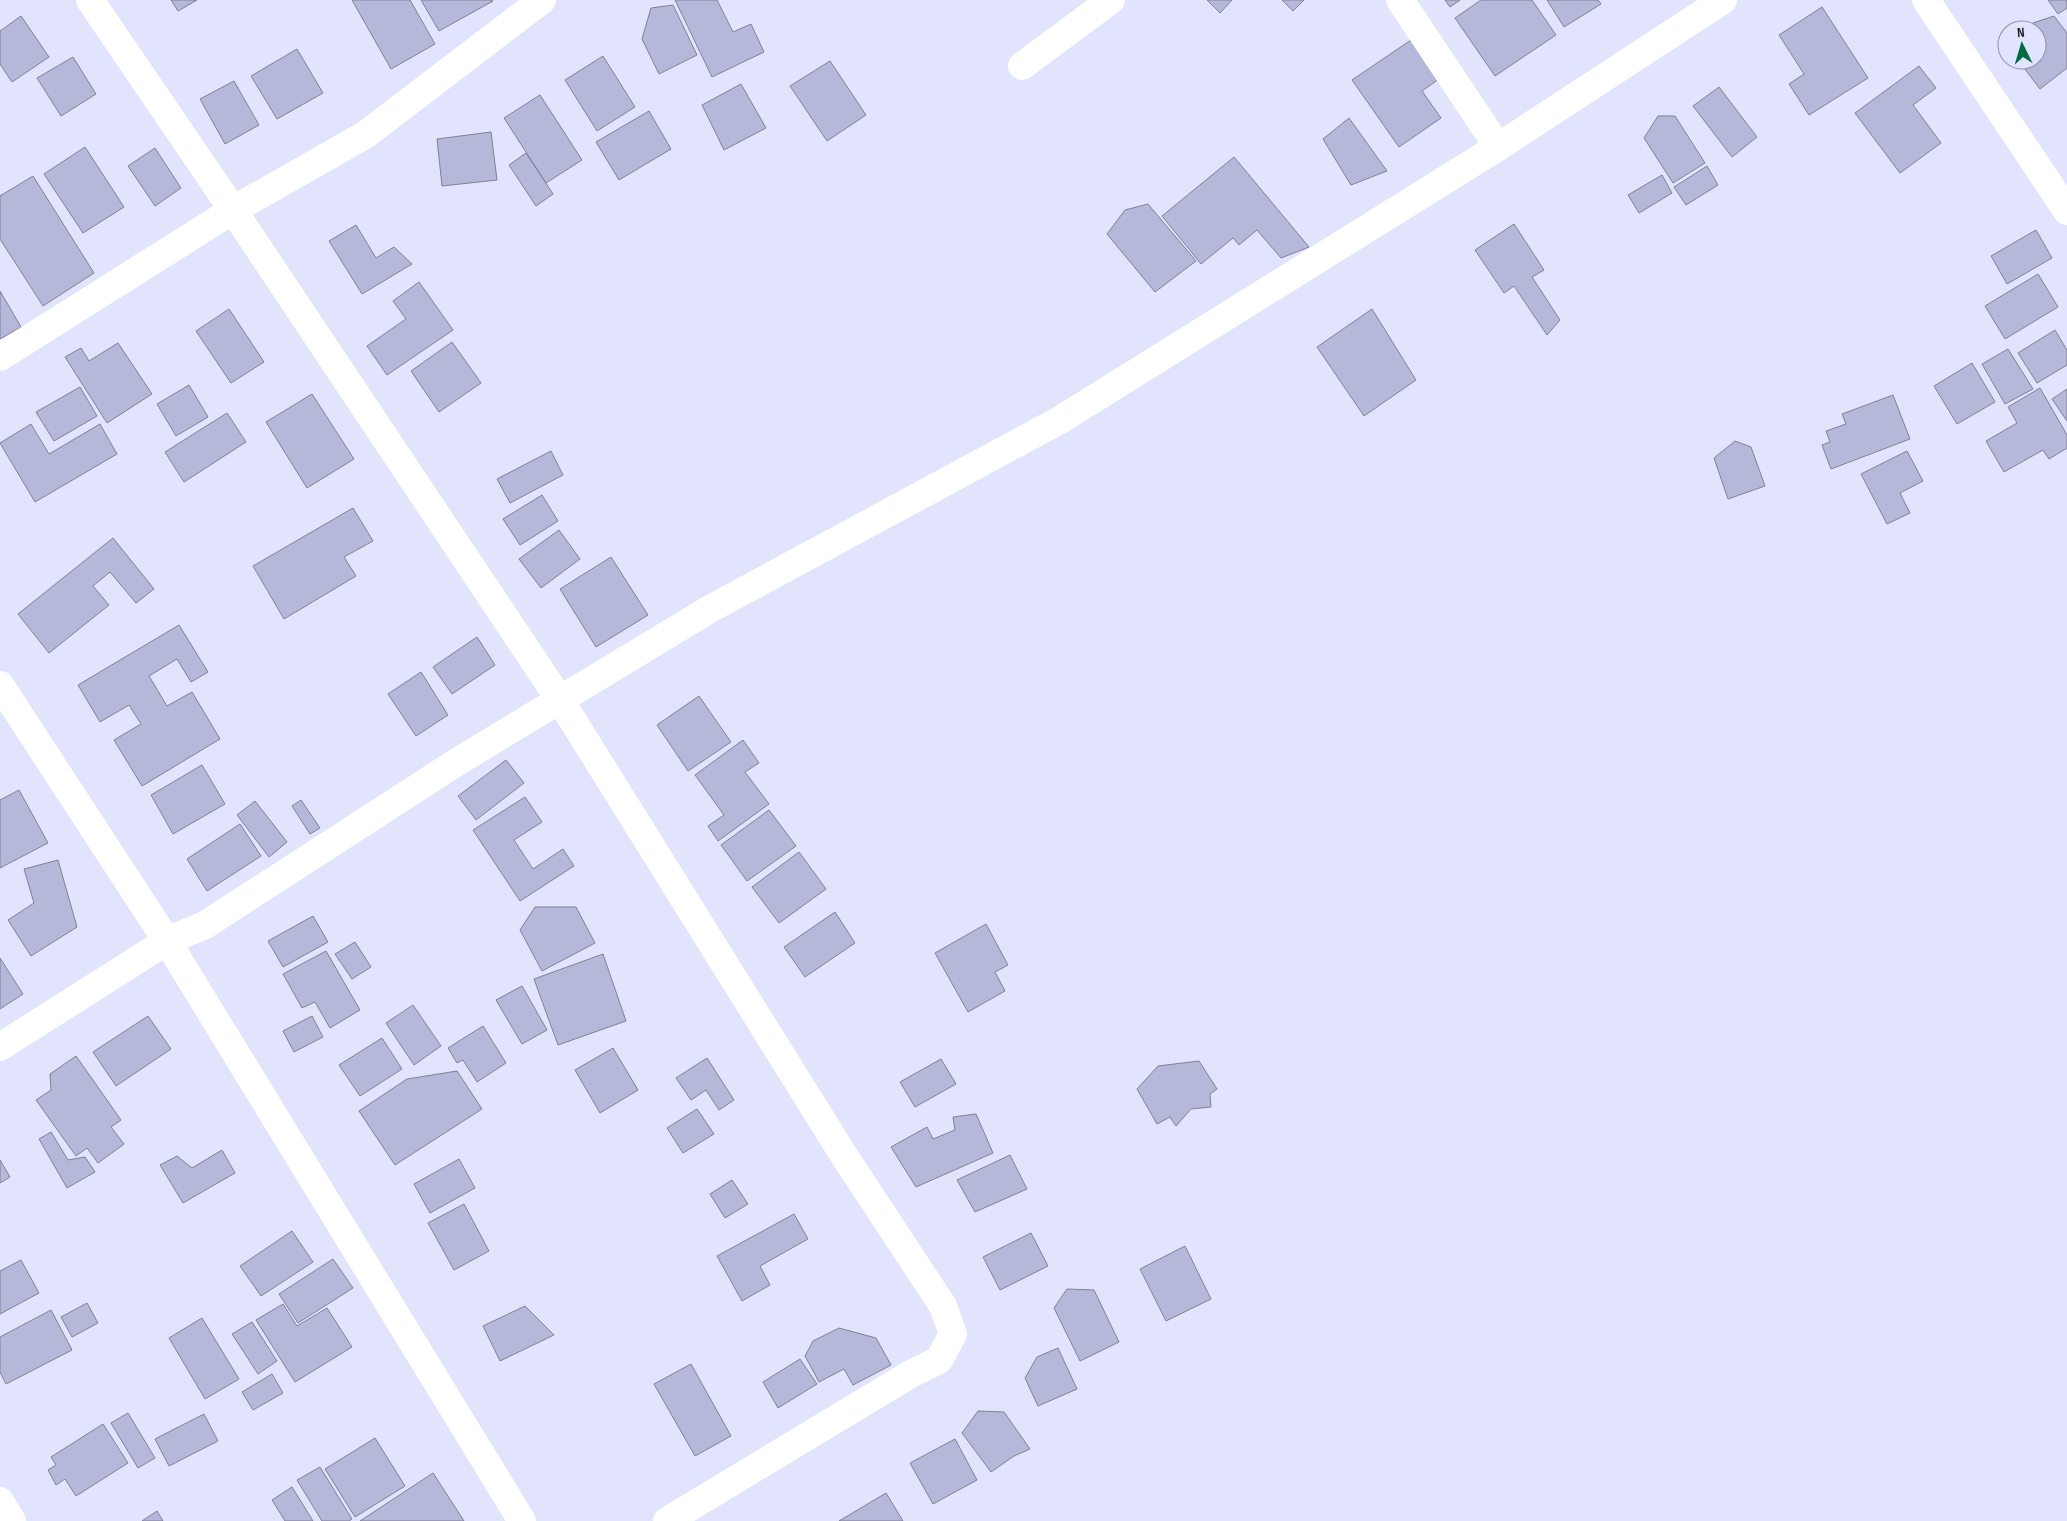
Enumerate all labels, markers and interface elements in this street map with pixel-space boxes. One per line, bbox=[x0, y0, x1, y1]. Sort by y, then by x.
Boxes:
north arrow bbox=[1997, 20, 2047, 70]
text: N bbox=[2016, 24, 2025, 41]

